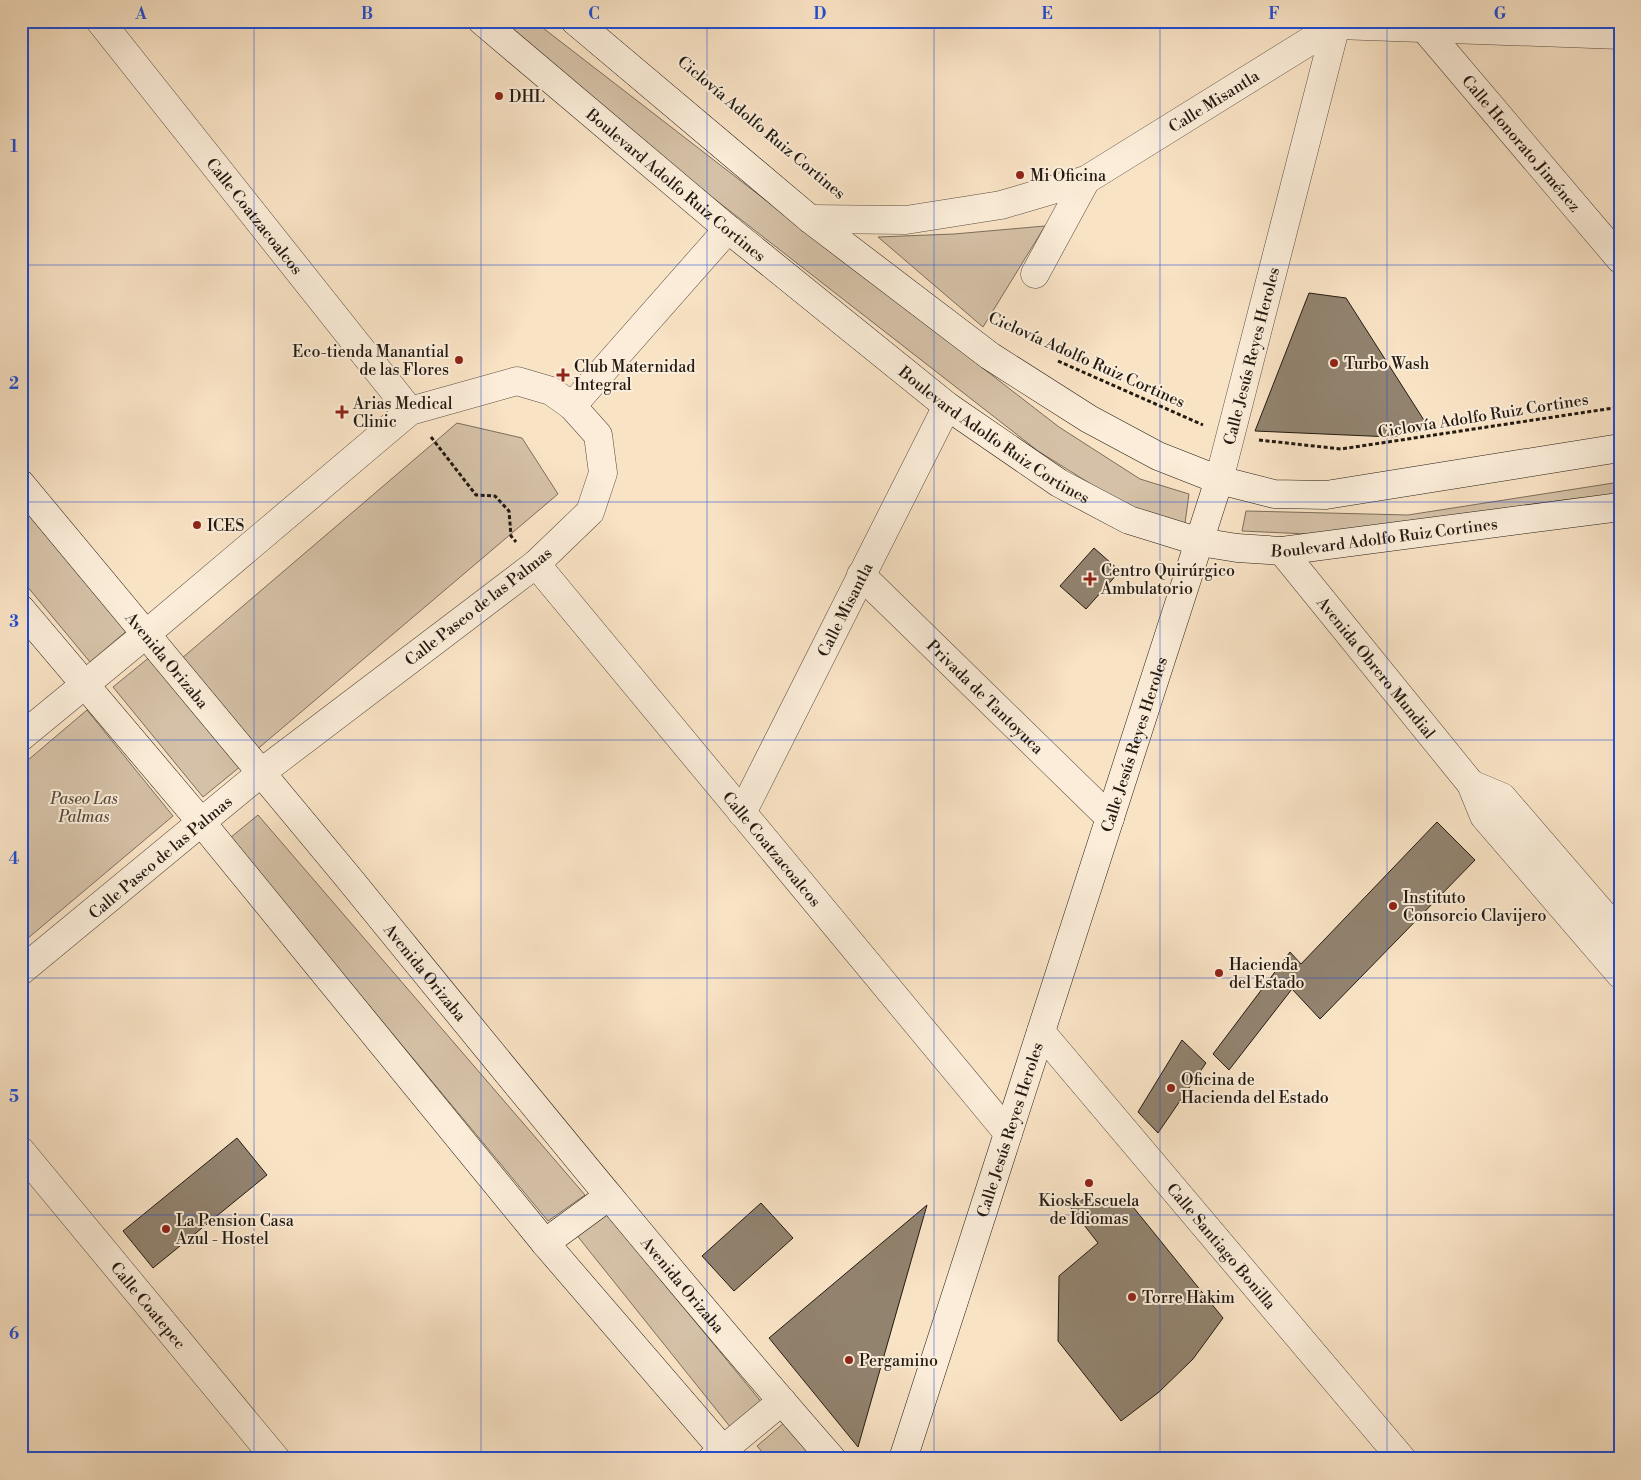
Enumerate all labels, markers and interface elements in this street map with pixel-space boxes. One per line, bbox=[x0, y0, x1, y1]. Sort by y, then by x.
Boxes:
text: A bbox=[134, 4, 147, 24]
text: B bbox=[361, 4, 373, 24]
text: C bbox=[588, 4, 600, 24]
text: D bbox=[814, 4, 827, 24]
text: E bbox=[1041, 4, 1053, 24]
text: F bbox=[1268, 4, 1280, 24]
text: G bbox=[1494, 4, 1507, 24]
street label: Ciclovía Adolfo Ruiz Cortines bbox=[673, 52, 849, 204]
street label: Calle Misantla bbox=[1165, 66, 1264, 137]
street label: Calle Honorato Jiménez bbox=[1457, 71, 1585, 216]
place label: DHL bbox=[509, 87, 545, 107]
marker: DHL bbox=[493, 90, 505, 102]
street label: Boulevard Adolfo Ruiz Cortines bbox=[581, 104, 769, 266]
text: 1 bbox=[10, 137, 18, 157]
street label: Calle Coatzacoalcos bbox=[202, 154, 307, 279]
place label: Mi Oficina bbox=[1030, 166, 1107, 186]
marker: Mi Oficina bbox=[1014, 169, 1026, 181]
street label: Calle Jesús Reyes Heroles bbox=[1219, 265, 1284, 447]
street label: Ciclovía Adolfo Ruiz Cortines bbox=[985, 307, 1188, 412]
place label: Eco-tienda Manantial de las Flores bbox=[292, 342, 449, 380]
marker: Eco-tienda Manantial de las Flores bbox=[453, 354, 465, 366]
place label: Turbo Wash bbox=[1344, 354, 1430, 374]
place label: Club Maternidad Integral bbox=[574, 357, 695, 395]
marker: Turbo Wash bbox=[1328, 357, 1340, 369]
street label: Boulevard Adolfo Ruiz Cortines bbox=[894, 361, 1093, 508]
marker: Club Maternidad Integral bbox=[556, 368, 570, 382]
text: 2 bbox=[9, 374, 19, 394]
street label: Ciclovía Adolfo Ruiz Cortines bbox=[1376, 389, 1590, 443]
place label: Arias Medical Clinic bbox=[352, 394, 453, 432]
marker: Arias Medical Clinic bbox=[335, 405, 349, 419]
street label: Boulevard Adolfo Ruiz Cortines bbox=[1269, 514, 1499, 562]
place label: ICES bbox=[207, 516, 244, 536]
marker: ICES bbox=[191, 519, 203, 531]
street label: Calle Paseo de las Palmas bbox=[401, 543, 556, 670]
street label: Calle Misantla bbox=[813, 559, 878, 660]
place label: Centro Quirúrgico Ambulatorio bbox=[1100, 561, 1235, 599]
marker: Centro Quirúrgico Ambulatorio bbox=[1083, 572, 1097, 586]
street label: Avenida Obrero Mundial bbox=[1312, 592, 1439, 743]
street label: Avenida Orizaba bbox=[120, 608, 213, 714]
text: 3 bbox=[9, 612, 19, 632]
street label: Privada de Tantoyuca bbox=[922, 636, 1048, 759]
street label: Calle Jesús Reyes Heroles bbox=[1097, 655, 1172, 835]
street label: Calle Coatzacoalcos bbox=[718, 788, 825, 911]
park label: Paseo Las Palmas bbox=[49, 789, 118, 827]
street label: Calle Paseo de las Palmas bbox=[85, 792, 236, 924]
text: 4 bbox=[9, 849, 20, 869]
place label: Instituto Consorcio Clavijero bbox=[1403, 888, 1547, 926]
marker: Instituto Consorcio Clavijero bbox=[1387, 900, 1399, 912]
street label: Avenida Orizaba bbox=[379, 919, 471, 1026]
place label: Hacienda del Estado bbox=[1229, 955, 1305, 993]
marker: Hacienda del Estado bbox=[1213, 967, 1225, 979]
street label: Calle Jesús Reyes Heroles bbox=[973, 1040, 1048, 1220]
place label: Oficina de Hacienda del Estado bbox=[1181, 1070, 1329, 1108]
marker: Oficina de Hacienda del Estado bbox=[1165, 1082, 1177, 1094]
text: 5 bbox=[9, 1087, 19, 1107]
marker: Kiosk Escuela de Idiomas bbox=[1083, 1177, 1095, 1189]
street label: Calle Santiago Bonilla bbox=[1162, 1179, 1281, 1314]
place label: Kiosk Escuela de Idiomas bbox=[1039, 1191, 1140, 1229]
place label: La Pension Casa Azul - Hostel bbox=[175, 1211, 295, 1249]
marker: La Pension Casa Azul - Hostel bbox=[160, 1223, 172, 1235]
street label: Avenida Orizaba bbox=[636, 1232, 729, 1338]
street label: Calle Coatepec bbox=[106, 1258, 190, 1353]
place label: Torre Hakim bbox=[1142, 1288, 1235, 1308]
marker: Torre Hakim bbox=[1126, 1291, 1138, 1303]
text: 6 bbox=[9, 1324, 19, 1344]
place label: Pergamino bbox=[859, 1351, 938, 1371]
marker: Pergamino bbox=[843, 1354, 855, 1366]

